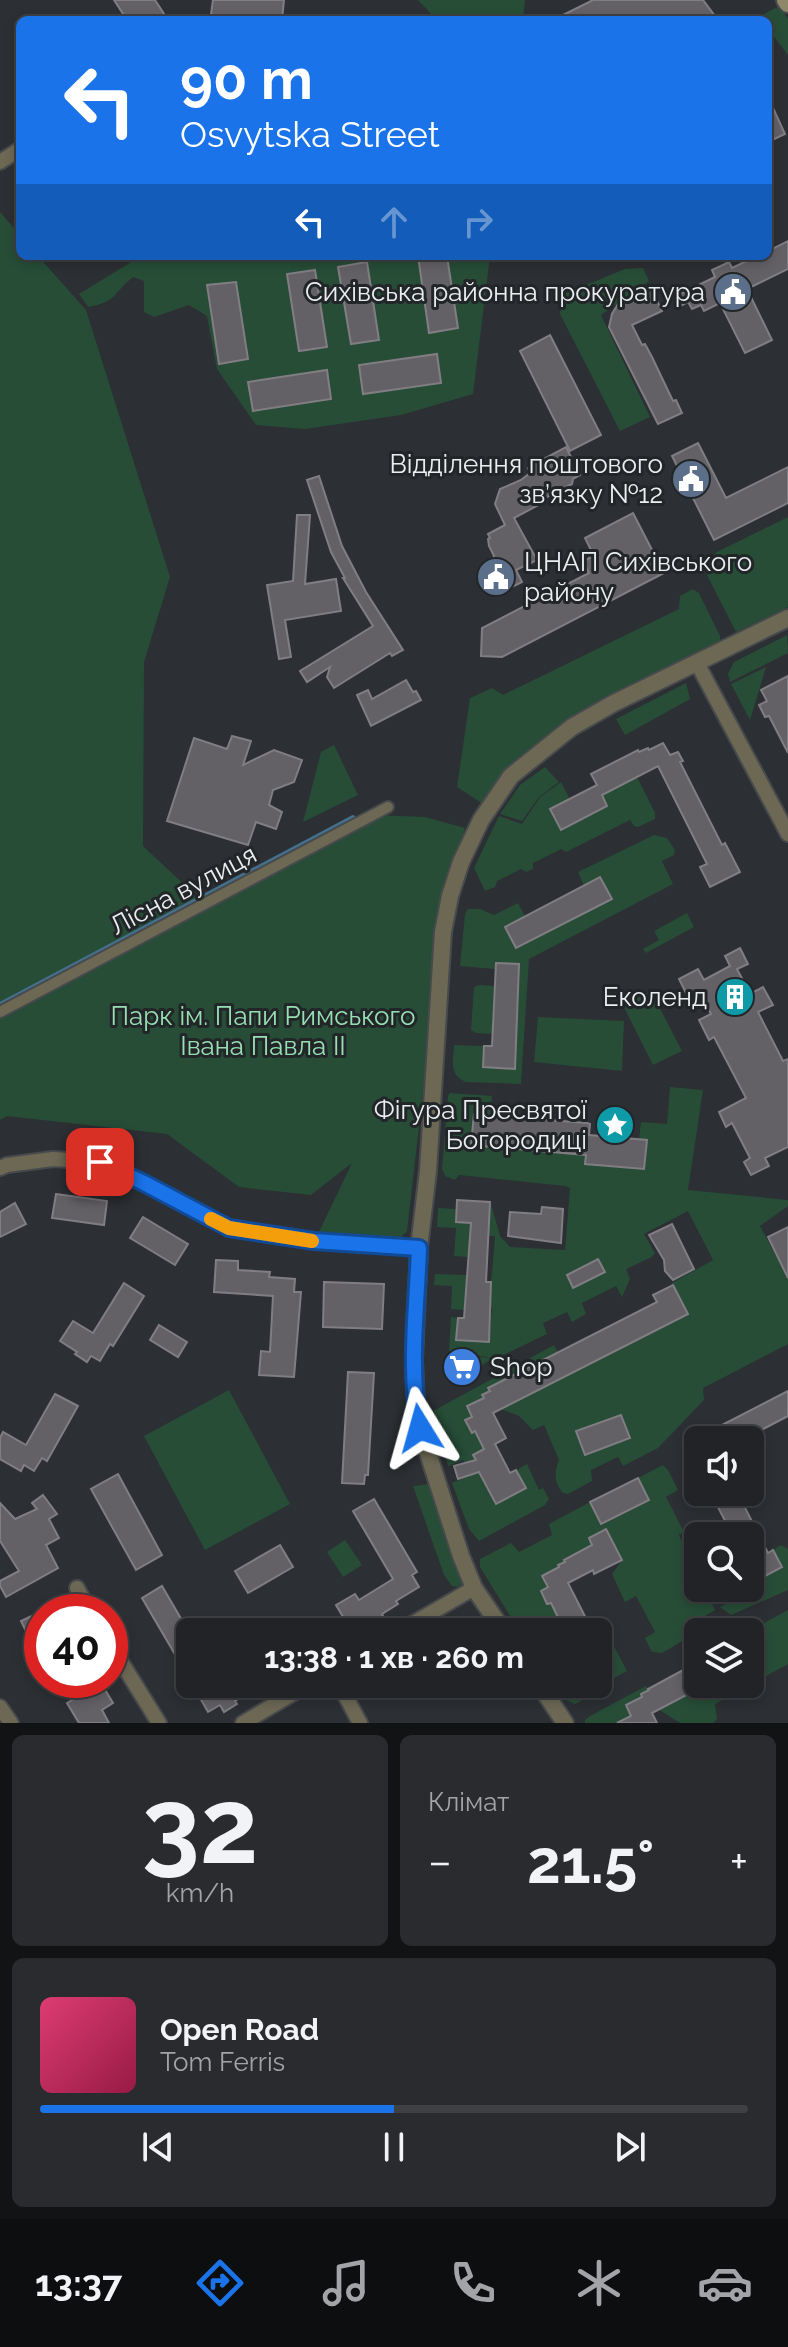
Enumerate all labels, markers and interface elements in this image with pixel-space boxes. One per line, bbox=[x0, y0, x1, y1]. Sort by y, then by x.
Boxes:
text: 90 m bbox=[180, 46, 313, 112]
icon: left bbox=[48, 48, 152, 152]
text: Osvytska Street bbox=[180, 113, 440, 155]
icon: left bbox=[288, 200, 332, 244]
icon: ahead bbox=[372, 200, 416, 244]
icon: right bbox=[456, 200, 500, 244]
public building icon: Сихівська районна прокуратура bbox=[712, 271, 754, 313]
place label: Сихівська районна прокуратура bbox=[305, 277, 705, 307]
place label: Відділення поштового зв’язку №12 bbox=[389, 449, 663, 509]
public building icon: Відділення поштового зв’язку №12 bbox=[670, 458, 712, 500]
place label: ЦНАП Сихівського району bbox=[524, 547, 752, 607]
public building icon: ЦНАП Сихівського району bbox=[475, 556, 517, 598]
street label: Лісна вулиця bbox=[105, 839, 261, 941]
building icon: Еколенд bbox=[714, 976, 756, 1018]
place label: Еколенд bbox=[603, 982, 707, 1012]
park label: Парк ім. Папи Римського Івана Павла ІІ bbox=[110, 1001, 416, 1061]
place label: Фігура Пресвятої Богородиці bbox=[374, 1095, 587, 1155]
place icon: Фігура Пресвятої Богородиці bbox=[594, 1104, 636, 1146]
pin bbox=[66, 1128, 134, 1196]
icon: arrive bbox=[78, 1140, 122, 1184]
supermarket icon: Shop bbox=[441, 1346, 483, 1388]
place label: Shop bbox=[490, 1352, 552, 1382]
position arrow bbox=[378, 1386, 462, 1470]
map controls bbox=[684, 1426, 764, 1698]
button: sound bbox=[684, 1426, 764, 1506]
button: search bbox=[684, 1522, 764, 1602]
speed limit sign: 40 bbox=[24, 1594, 128, 1698]
button: layers bbox=[684, 1618, 764, 1698]
text: 13:38 · 1 хв · 260 m bbox=[264, 1640, 524, 1675]
text: 32 bbox=[142, 1765, 258, 1887]
text: Клімат bbox=[428, 1787, 510, 1817]
text: 21.5° bbox=[527, 1827, 654, 1897]
text: − bbox=[428, 1836, 452, 1887]
text: + bbox=[730, 1836, 748, 1887]
text: km/h bbox=[166, 1878, 234, 1908]
text: Open Road bbox=[160, 2012, 319, 2047]
text: Tom Ferris bbox=[160, 2047, 285, 2077]
icon: previous bbox=[136, 2125, 180, 2169]
icon: pause bbox=[372, 2125, 416, 2169]
icon: next bbox=[608, 2125, 652, 2169]
icon: directions bbox=[192, 2255, 248, 2311]
icon: music bbox=[318, 2255, 374, 2311]
icon: phone bbox=[445, 2255, 501, 2311]
icon: climate bbox=[571, 2255, 627, 2311]
icon: car bbox=[697, 2255, 753, 2311]
text: 13:37 bbox=[35, 2262, 122, 2304]

